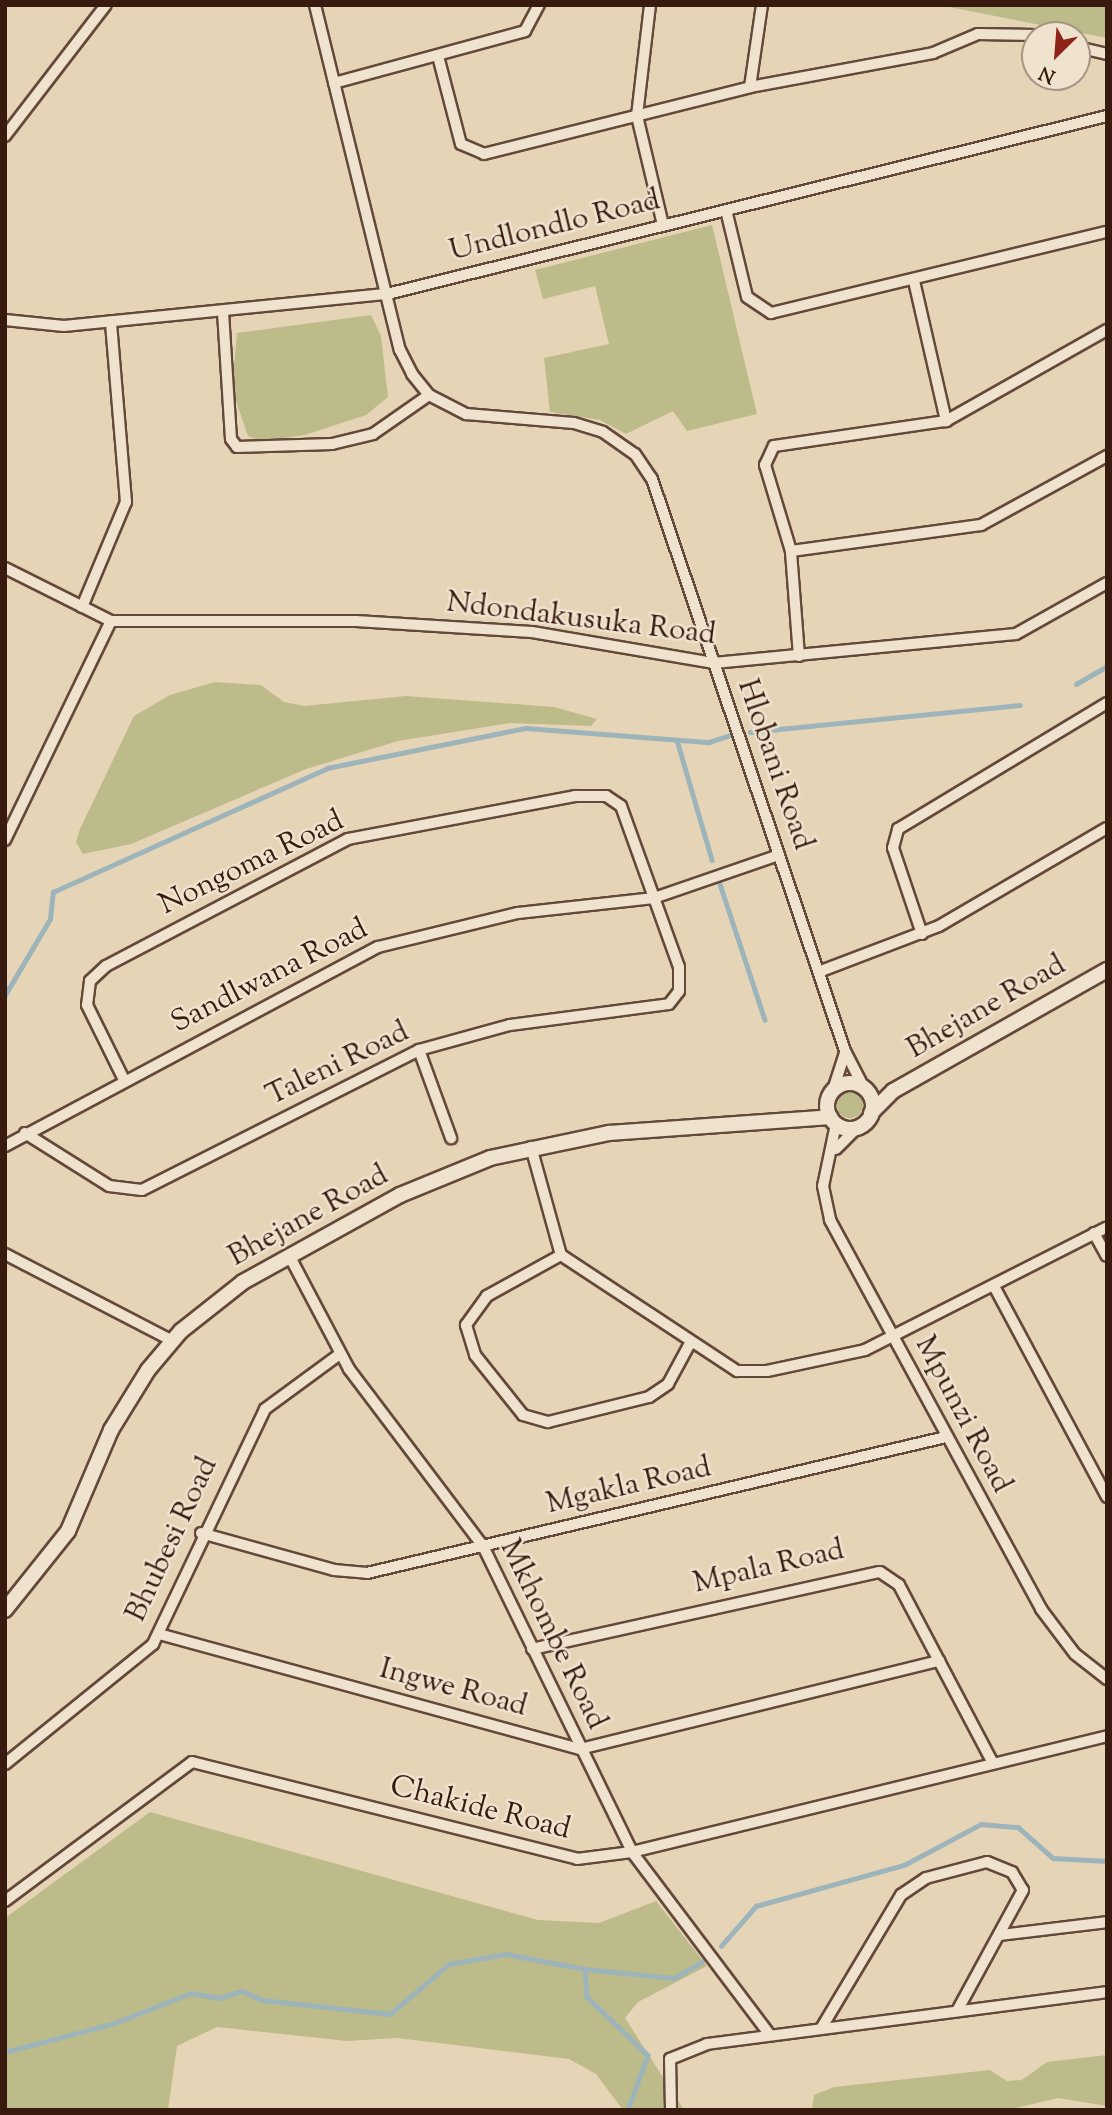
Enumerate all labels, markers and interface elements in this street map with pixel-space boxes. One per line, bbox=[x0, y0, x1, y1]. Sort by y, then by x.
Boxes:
north arrow bbox=[1021, 21, 1091, 91]
text: N bbox=[1035, 58, 1060, 89]
street label: Undlondlo Road bbox=[446, 183, 664, 271]
street label: Ndondakusuka Road bbox=[444, 586, 718, 654]
street label: Hlobani Road bbox=[728, 675, 820, 855]
street label: Nongoma Road bbox=[154, 804, 350, 924]
street label: Sandlwana Road bbox=[166, 912, 374, 1042]
street label: Bhejane Road bbox=[901, 948, 1073, 1068]
street label: Taleni Road bbox=[261, 1015, 415, 1115]
street label: Bhejane Road bbox=[223, 1158, 395, 1276]
street label: Mpunzi Road bbox=[906, 1330, 1018, 1500]
street label: Mgakla Road bbox=[543, 1451, 715, 1523]
street label: Bhubesi Road bbox=[119, 1452, 227, 1628]
street label: Mpala Road bbox=[690, 1533, 848, 1603]
street label: Mkhombe Road bbox=[490, 1534, 614, 1736]
street label: Ingwe Road bbox=[375, 1652, 531, 1726]
street label: Chakide Road bbox=[386, 1769, 574, 1849]

